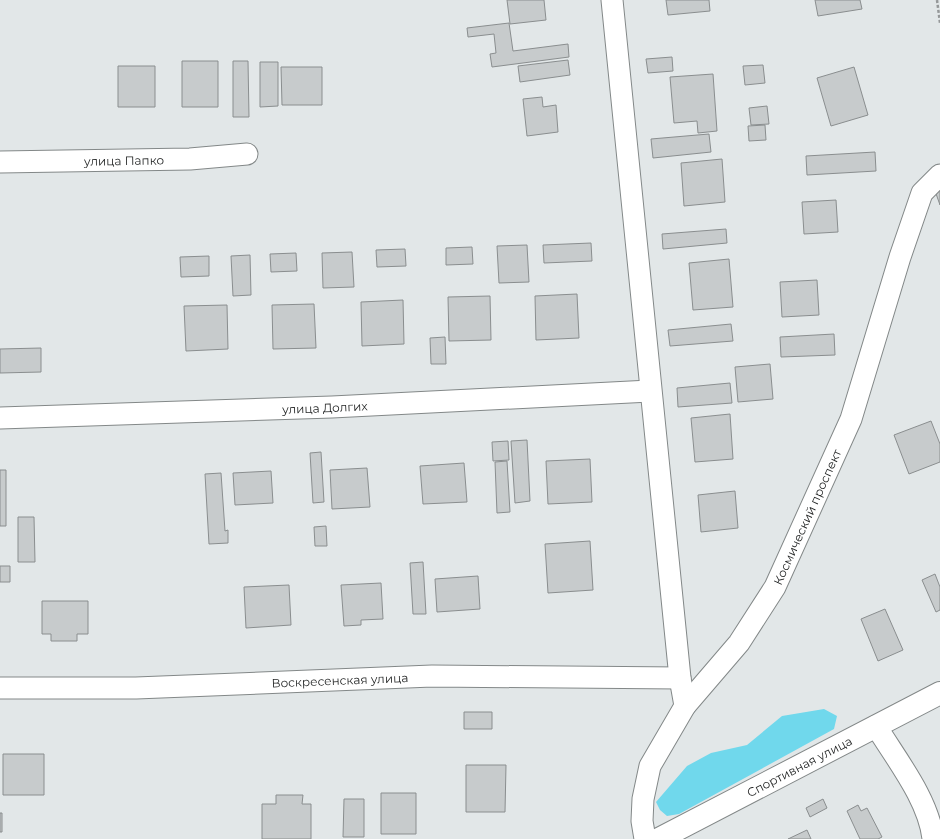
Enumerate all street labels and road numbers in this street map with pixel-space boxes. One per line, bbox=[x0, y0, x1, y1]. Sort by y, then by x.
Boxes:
street label: улица Папко bbox=[83, 152, 164, 168]
street label: улица Долгих bbox=[281, 398, 369, 416]
street label: Космический проспект bbox=[770, 446, 844, 587]
street label: Воскресенская улица bbox=[271, 669, 408, 690]
street label: Спортивная улица bbox=[744, 733, 854, 800]

